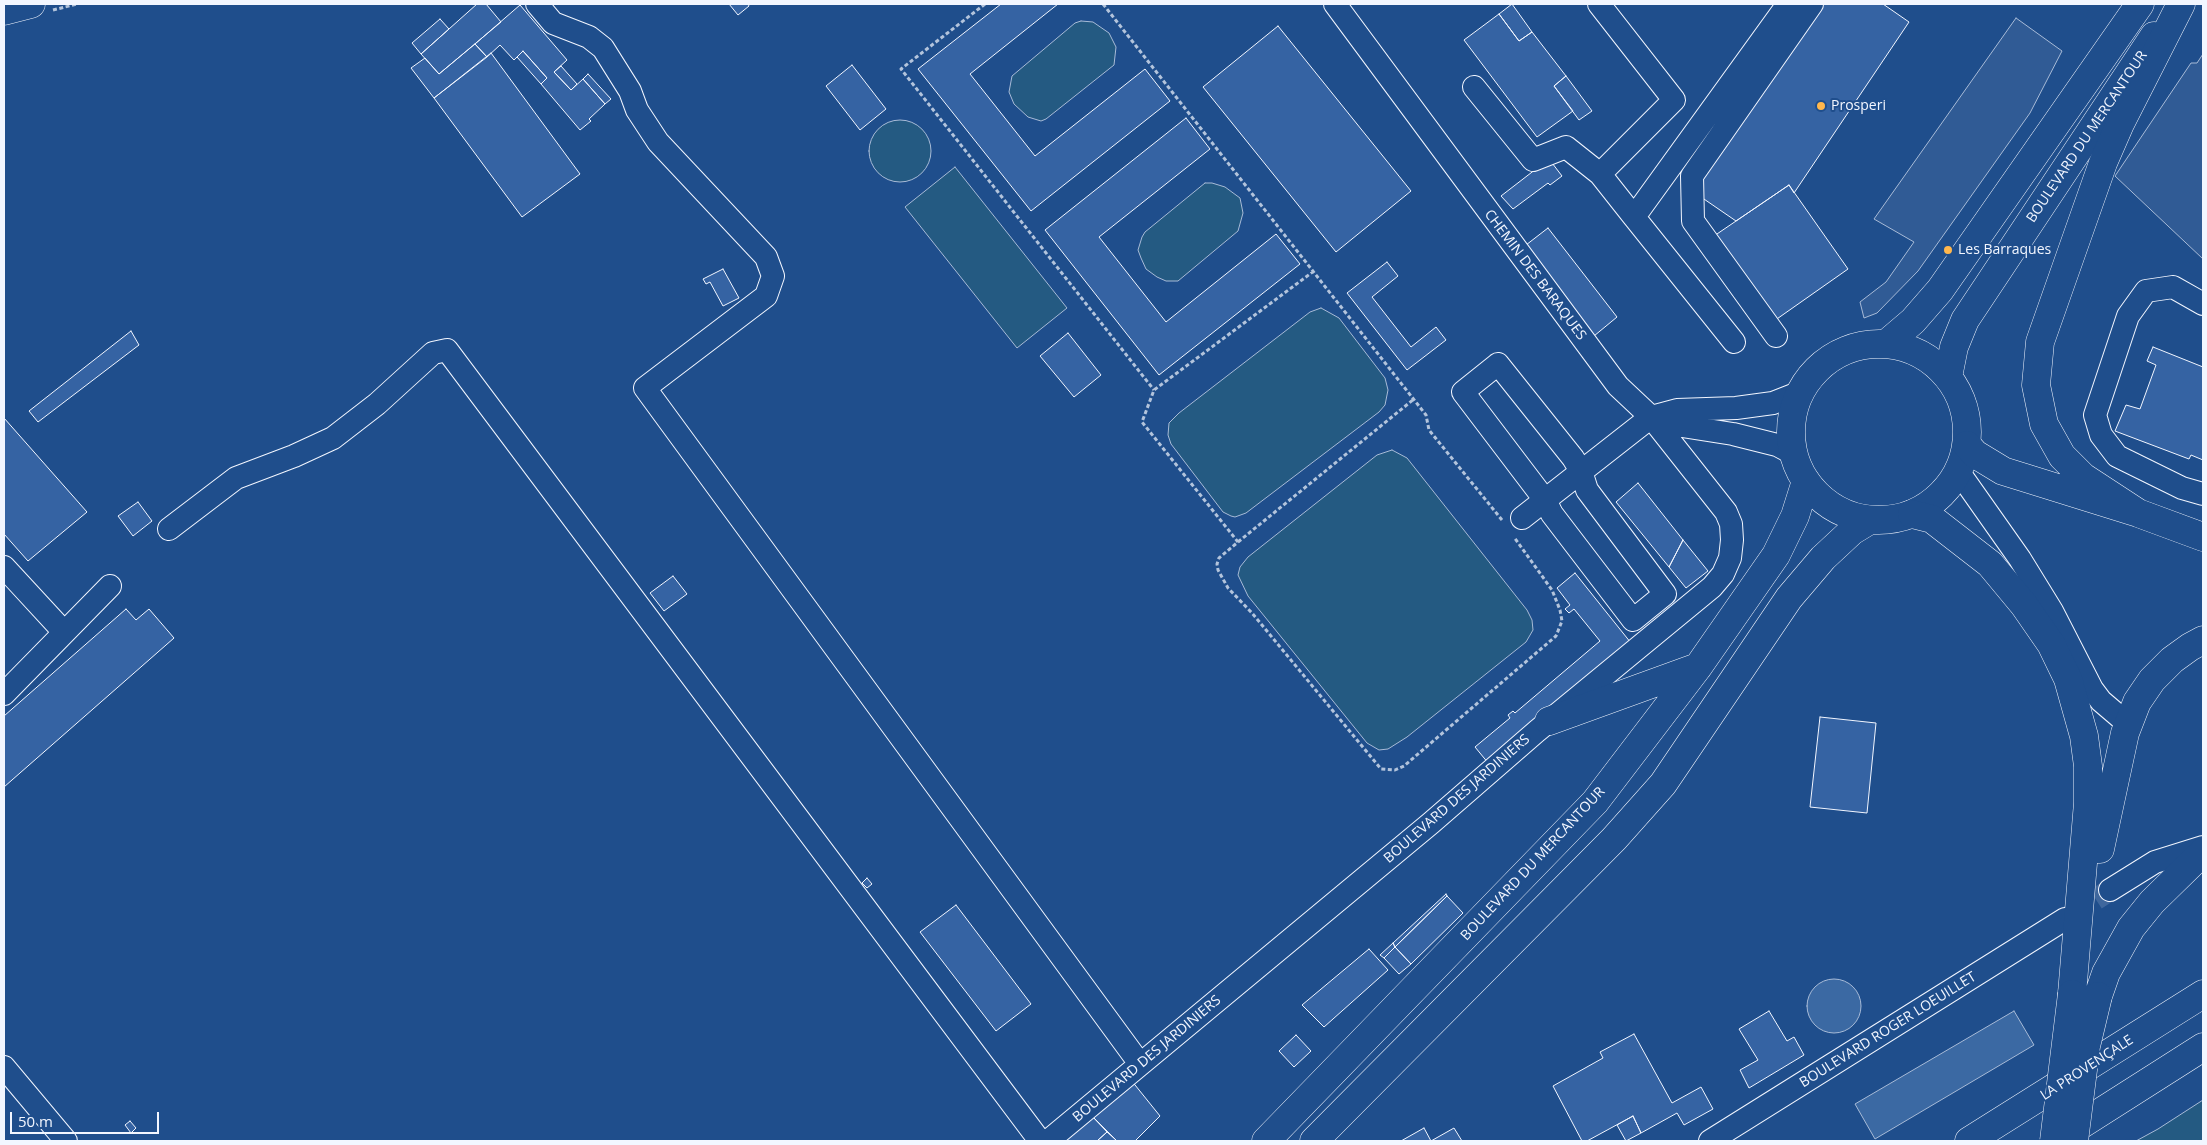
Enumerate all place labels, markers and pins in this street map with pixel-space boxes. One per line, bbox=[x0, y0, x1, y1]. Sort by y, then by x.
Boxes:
place label: Prosperi bbox=[1831, 98, 1886, 114]
marker: Prosperi bbox=[1815, 100, 1827, 112]
place label: Les Barraques bbox=[1958, 242, 2051, 258]
marker: Les Barraques bbox=[1942, 244, 1954, 256]

